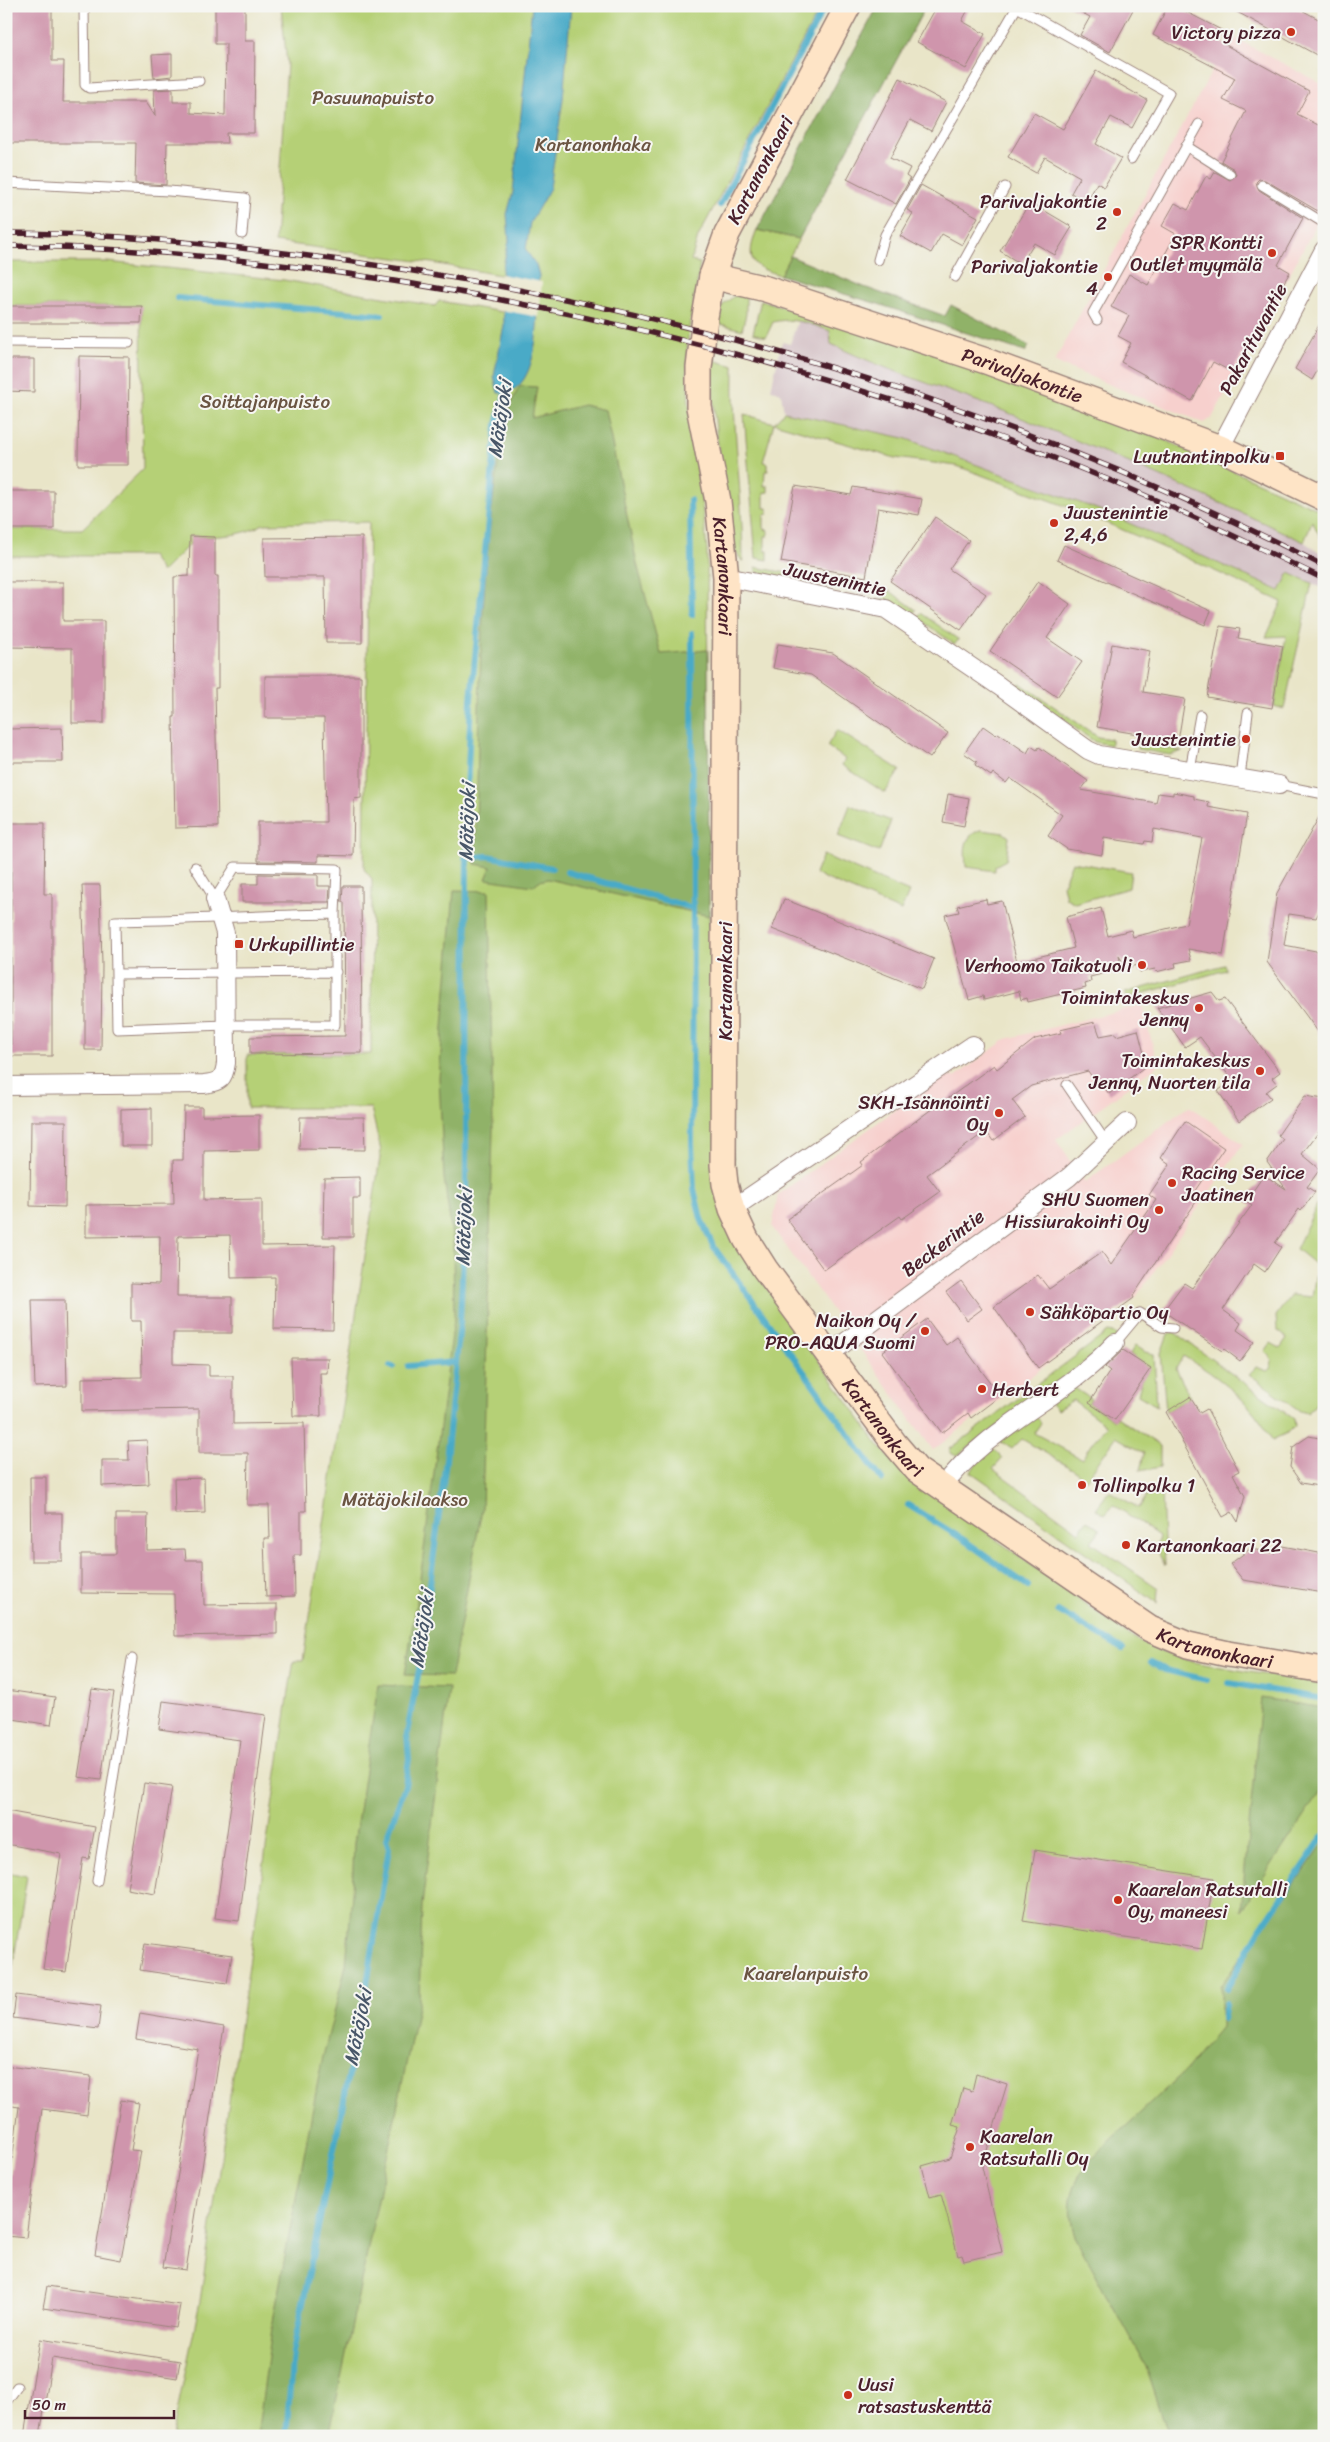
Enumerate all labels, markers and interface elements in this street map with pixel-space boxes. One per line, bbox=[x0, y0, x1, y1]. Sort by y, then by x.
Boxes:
place label: Victory pizza bbox=[1172, 16, 1281, 49]
marker: Victory pizza bbox=[1285, 26, 1297, 38]
park label: Pasuunapuisto bbox=[312, 81, 434, 114]
street label: Kartanonkaari bbox=[718, 109, 803, 230]
park label: Kartanonhaka bbox=[535, 128, 651, 161]
place label: Parivaljakontie 2 bbox=[980, 185, 1107, 240]
marker: Parivaljakontie 2 bbox=[1111, 206, 1123, 218]
place label: SPR Kontti Outlet myymälä bbox=[1130, 226, 1263, 281]
marker: SPR Kontti Outlet myymälä bbox=[1266, 247, 1278, 259]
place label: Parivaljakontie 4 bbox=[971, 250, 1098, 305]
marker: Parivaljakontie 4 bbox=[1102, 271, 1114, 283]
street label: Pakarituvantie bbox=[1210, 277, 1297, 401]
street label: Parivaljakontie bbox=[958, 338, 1088, 412]
water label: Mätäjoki bbox=[477, 374, 523, 460]
park label: Soittajanpuisto bbox=[200, 385, 330, 418]
place label: Luutnantinpolku bbox=[1133, 440, 1270, 473]
marker: Luutnantinpolku bbox=[1274, 450, 1286, 462]
place label: Juustenintie 2,4,6 bbox=[1063, 496, 1168, 551]
street label: Kartanonkaari bbox=[703, 515, 743, 636]
marker: Juustenintie 2,4,6 bbox=[1048, 517, 1060, 529]
street label: Juustenintie bbox=[780, 552, 889, 606]
place label: Juustenintie bbox=[1131, 723, 1236, 756]
marker: Juustenintie bbox=[1240, 733, 1252, 745]
water label: Mätäjoki bbox=[448, 778, 486, 862]
street label: Kartanonkaari bbox=[709, 921, 742, 1040]
place label: Urkupillintie bbox=[249, 928, 355, 961]
marker: Urkupillintie bbox=[233, 938, 245, 950]
place label: Verhoomo Taikatuoli bbox=[965, 949, 1133, 982]
marker: Verhoomo Taikatuoli bbox=[1136, 959, 1148, 971]
place label: Toimintakeskus Jenny bbox=[1060, 981, 1189, 1036]
marker: Toimintakeskus Jenny bbox=[1193, 1002, 1205, 1014]
place label: Toimintakeskus Jenny, Nuorten tila bbox=[1088, 1044, 1250, 1099]
marker: Toimintakeskus Jenny, Nuorten tila bbox=[1254, 1065, 1266, 1077]
place label: SKH-Isännöinti Oy bbox=[858, 1086, 990, 1141]
marker: SKH-Isännöinti Oy bbox=[993, 1107, 1005, 1119]
place label: Racing Service Jaatinen bbox=[1181, 1156, 1305, 1211]
marker: Racing Service Jaatinen bbox=[1166, 1177, 1178, 1189]
water label: Mätäjoki bbox=[445, 1183, 483, 1267]
place label: SHU Suomen Hissiurakointi Oy bbox=[1005, 1183, 1149, 1238]
street label: Beckerintie bbox=[894, 1200, 992, 1286]
marker: SHU Suomen Hissiurakointi Oy bbox=[1153, 1204, 1165, 1216]
place label: Sähköpartio Oy bbox=[1040, 1296, 1169, 1329]
place label: Naikon Oy / PRO-AQUA Suomi bbox=[765, 1304, 918, 1359]
marker: Sähköpartio Oy bbox=[1024, 1306, 1036, 1318]
marker: Naikon Oy / PRO-AQUA Suomi bbox=[919, 1325, 931, 1337]
street label: Kartanonkaari bbox=[834, 1370, 931, 1487]
place label: Herbert bbox=[992, 1373, 1059, 1406]
marker: Herbert bbox=[976, 1383, 988, 1395]
place label: Tollinpolku 1 bbox=[1092, 1469, 1195, 1502]
marker: Tollinpolku 1 bbox=[1076, 1479, 1088, 1491]
park label: Mätäjokilaakso bbox=[342, 1483, 468, 1516]
place label: Kartanonkaari 22 bbox=[1136, 1529, 1282, 1562]
marker: Kartanonkaari 22 bbox=[1120, 1539, 1132, 1551]
water label: Mätäjoki bbox=[399, 1584, 445, 1670]
street label: Kartanonkaari bbox=[1152, 1617, 1276, 1678]
place label: Kaarelan Ratsutalli Oy, maneesi bbox=[1128, 1873, 1288, 1928]
marker: Kaarelan Ratsutalli Oy, maneesi bbox=[1112, 1894, 1124, 1906]
park label: Kaarelanpuisto bbox=[744, 1957, 869, 1990]
water label: Mätäjoki bbox=[333, 1981, 383, 2069]
place label: Kaarelan Ratsutalli Oy bbox=[980, 2120, 1089, 2175]
marker: Kaarelan Ratsutalli Oy bbox=[964, 2141, 976, 2153]
place label: Uusi ratsastuskenttä bbox=[858, 2368, 993, 2423]
scale bar bbox=[25, 2387, 174, 2419]
marker: Uusi ratsastuskenttä bbox=[842, 2389, 854, 2401]
text: 50 m bbox=[32, 2392, 67, 2418]

